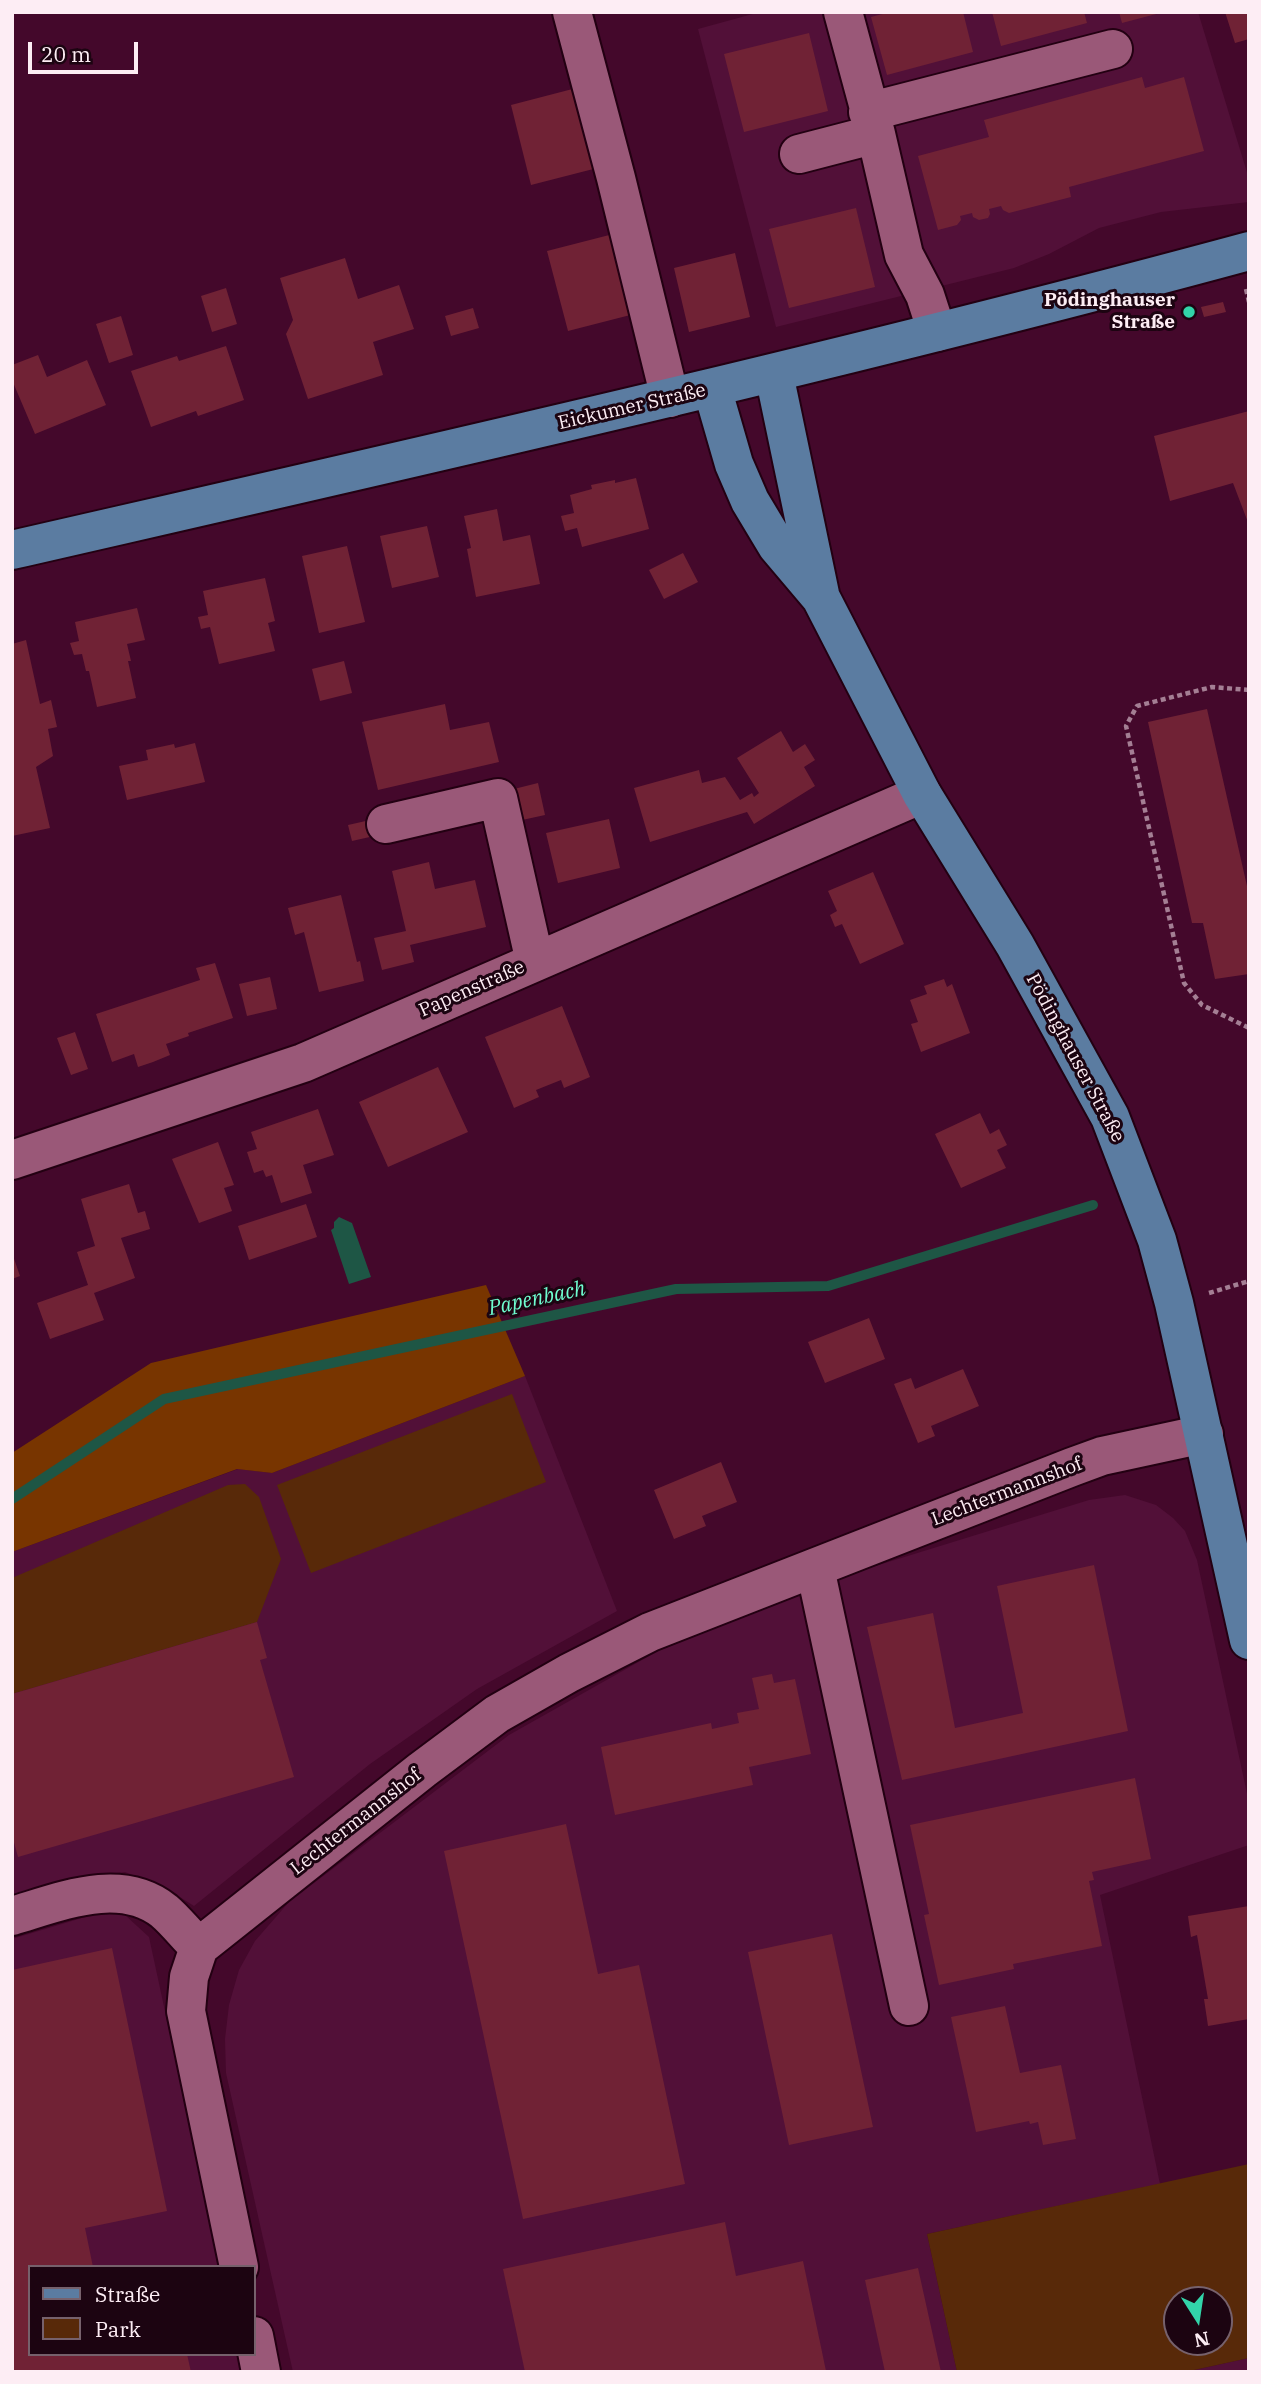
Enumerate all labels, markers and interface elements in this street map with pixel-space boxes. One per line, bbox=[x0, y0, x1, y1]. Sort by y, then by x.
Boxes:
scale bar bbox=[32, 28, 142, 72]
text: 20 m bbox=[41, 40, 91, 68]
place label: Pödinghauser Straße bbox=[1044, 290, 1175, 334]
marker: Pödinghauser Straße bbox=[1181, 304, 1197, 320]
street label: Eickumer Straße bbox=[556, 379, 708, 435]
street label: Papenstraße bbox=[416, 956, 528, 1022]
street label: Pödinghauser Straße bbox=[1021, 970, 1129, 1146]
water label: Papenbach bbox=[486, 1276, 588, 1322]
street label: Lechtermannshof bbox=[928, 1453, 1086, 1531]
street label: Lechtermannshof bbox=[286, 1764, 426, 1880]
legend bbox=[28, 2265, 256, 2356]
text: Straße bbox=[95, 2280, 160, 2308]
north arrow bbox=[1163, 2286, 1233, 2356]
text: Park bbox=[95, 2315, 141, 2343]
text: N bbox=[1192, 2326, 1212, 2353]

